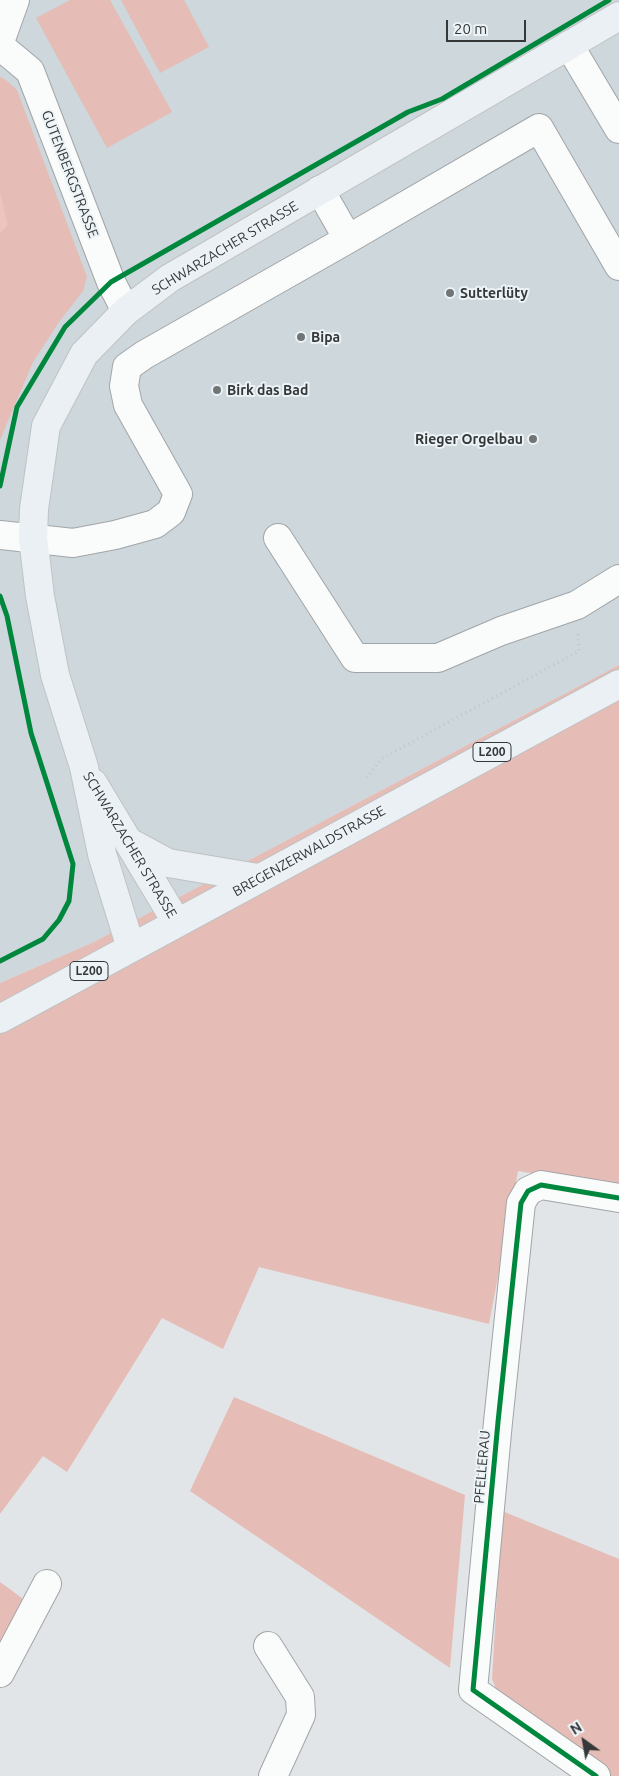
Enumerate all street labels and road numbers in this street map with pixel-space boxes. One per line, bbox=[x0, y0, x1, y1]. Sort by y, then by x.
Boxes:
street label: GUTENBERGSTRASSE bbox=[38, 108, 102, 240]
street label: SCHWARZACHER STRASSE bbox=[149, 198, 301, 298]
road number: L200 bbox=[473, 742, 511, 762]
street label: SCHWARZACHER STRASSE bbox=[80, 769, 180, 921]
street label: BREGENZERWALDSTRASSE bbox=[230, 802, 388, 900]
road number: L200 bbox=[70, 961, 108, 980]
street label: PFELLERAU bbox=[470, 1430, 494, 1504]

